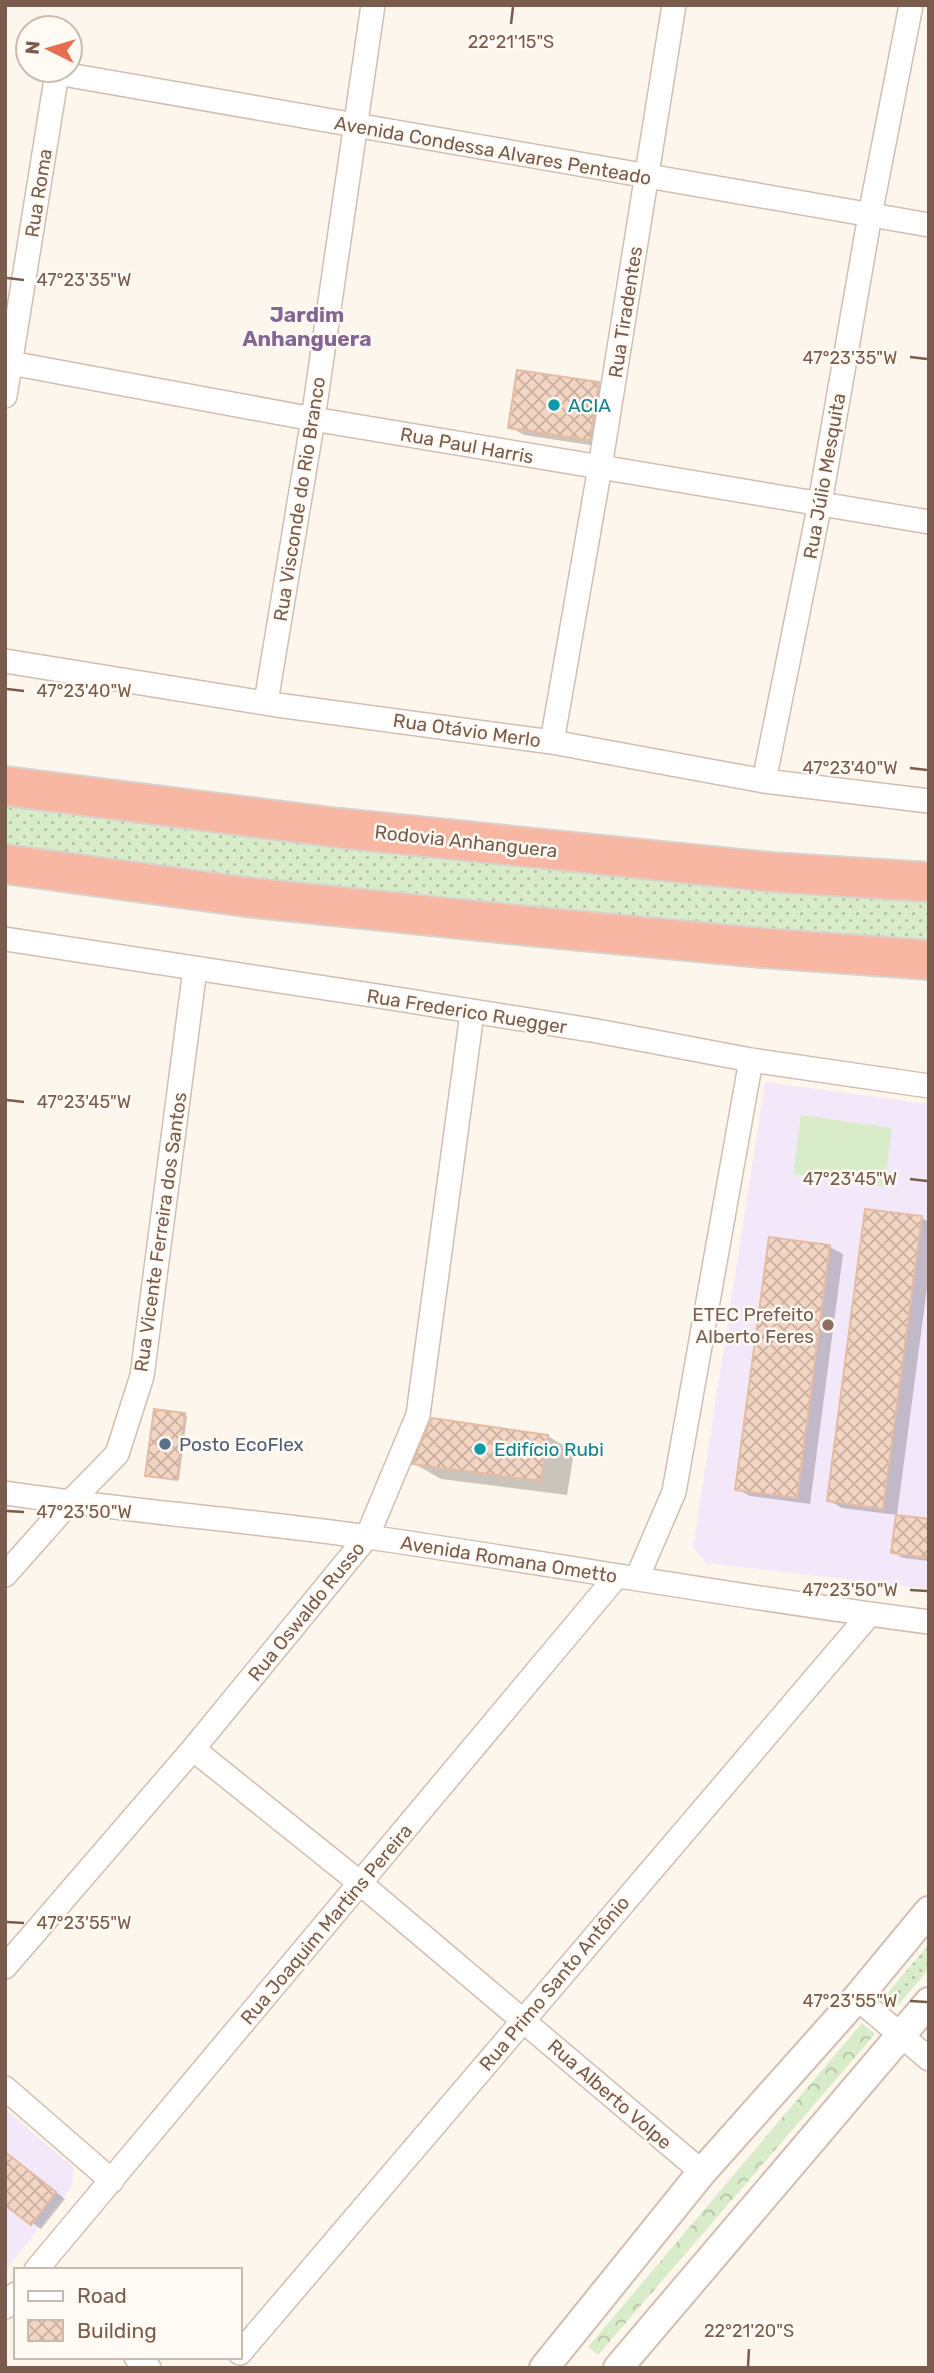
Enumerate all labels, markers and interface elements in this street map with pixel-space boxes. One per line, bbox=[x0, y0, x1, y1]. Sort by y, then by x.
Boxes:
north arrow bbox=[14, 14, 84, 84]
text: 22°21'15"S bbox=[468, 31, 554, 53]
text: N bbox=[21, 40, 45, 55]
street label: Avenida Condessa Alvares Penteado bbox=[333, 111, 653, 190]
street label: Rua Roma bbox=[20, 147, 57, 239]
street label: Rua Tiradentes bbox=[604, 245, 647, 379]
text: 47°23'35"W bbox=[36, 269, 132, 291]
district label: Jardim Anhanguera bbox=[242, 302, 372, 351]
text: 47°23'35"W bbox=[802, 347, 898, 369]
street label: Rua Visconde do Rio Branco bbox=[269, 375, 330, 623]
street label: Rua Júlio Mesquita bbox=[799, 391, 850, 561]
place label: ACIA bbox=[568, 394, 611, 417]
marker: ACIA bbox=[546, 397, 562, 413]
street label: Rua Paul Harris bbox=[398, 422, 535, 469]
text: 47°23'40"W bbox=[36, 680, 132, 702]
street label: Rua Otávio Merlo bbox=[392, 709, 542, 752]
text: 47°23'40"W bbox=[802, 757, 898, 779]
street label: Rodovia Anhanguera bbox=[373, 820, 558, 863]
street label: Rua Frederico Ruegger bbox=[365, 984, 569, 1039]
text: 47°23'45"W bbox=[37, 1091, 131, 1113]
street label: Rua Vicente Ferreira dos Santos bbox=[129, 1091, 192, 1373]
text: 47°23'45"W bbox=[803, 1168, 897, 1190]
place label: ETEC Prefeito Alberto Feres bbox=[692, 1303, 814, 1348]
marker: ETEC Prefeito Alberto Feres bbox=[820, 1317, 836, 1333]
place label: Posto EcoFlex bbox=[179, 1433, 304, 1456]
marker: Posto EcoFlex bbox=[157, 1436, 173, 1452]
place label: Edifício Rubi bbox=[494, 1438, 604, 1461]
marker: Edifício Rubi bbox=[472, 1441, 488, 1457]
text: 47°23'50"W bbox=[36, 1501, 132, 1523]
street label: Avenida Romana Ometto bbox=[399, 1531, 619, 1588]
street label: Rua Oswaldo Russo bbox=[243, 1537, 370, 1686]
text: 47°23'50"W bbox=[802, 1579, 898, 1601]
street label: Rua Joaquim Martins Pereira bbox=[236, 1819, 417, 2029]
street label: Rua Primo Santo Antônio bbox=[475, 1891, 634, 2075]
text: 47°23'55"W bbox=[37, 1912, 131, 1934]
text: 47°23'55"W bbox=[803, 1990, 897, 2012]
street label: Rua Alberto Volpe bbox=[543, 2034, 676, 2154]
legend bbox=[14, 2268, 242, 2359]
text: Road bbox=[77, 2283, 127, 2308]
text: Building bbox=[77, 2318, 157, 2343]
text: 22°21'20"S bbox=[704, 2320, 794, 2342]

